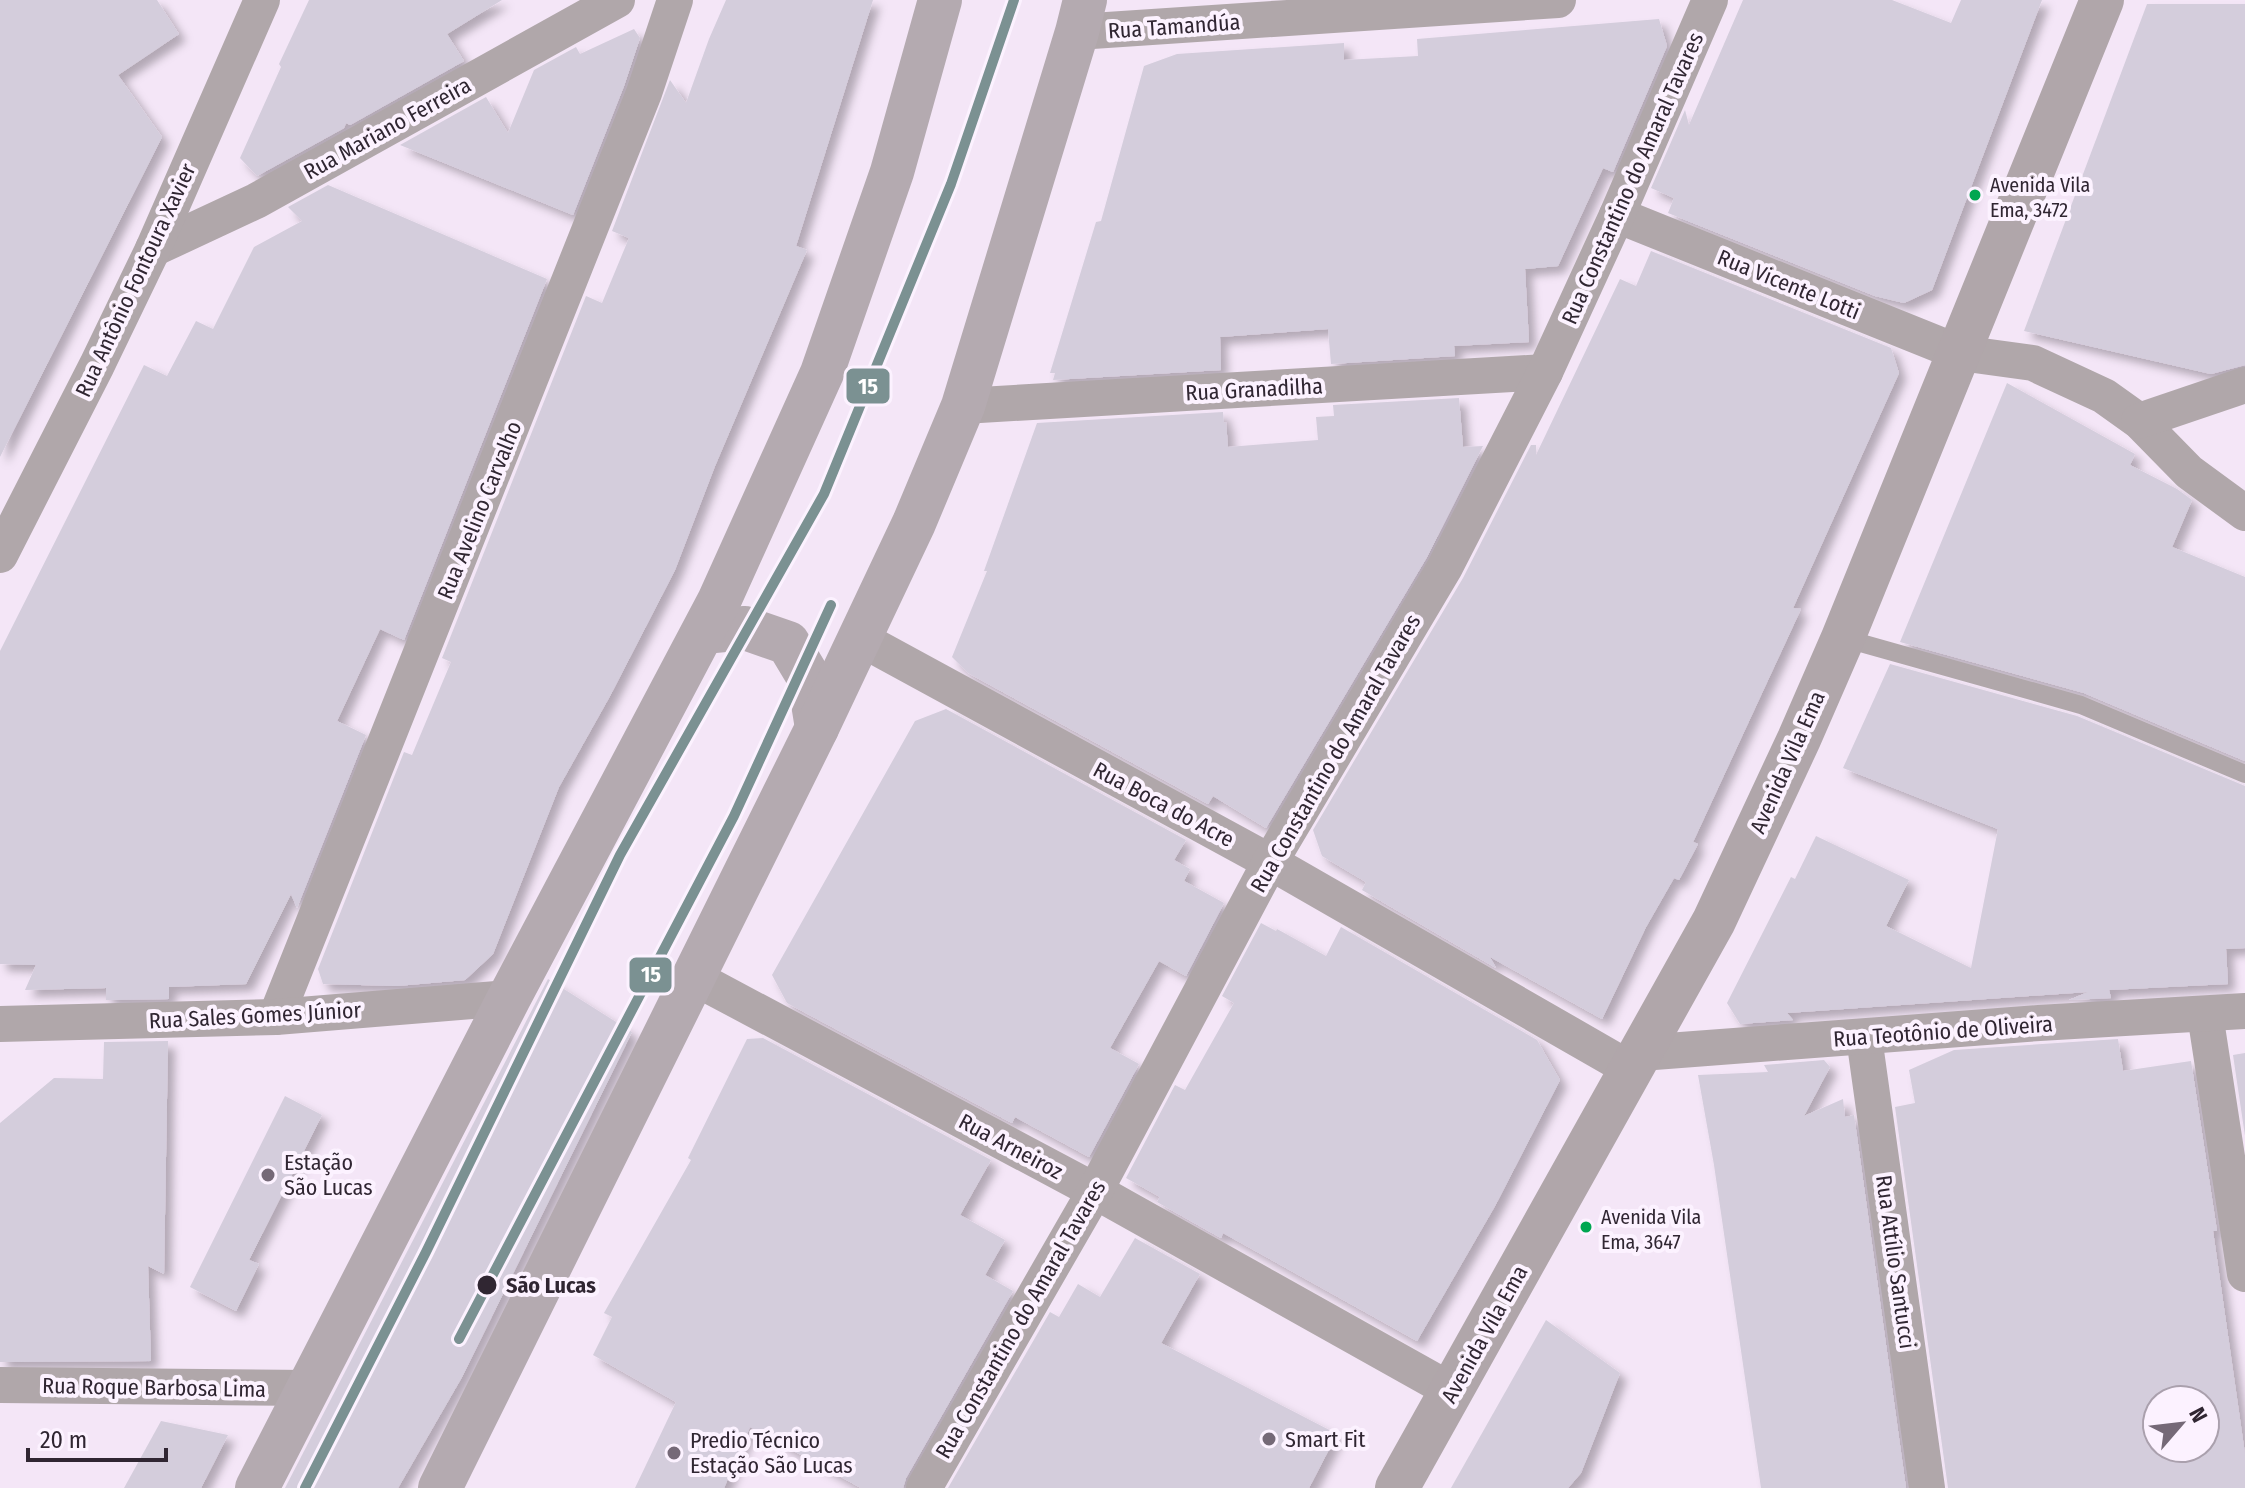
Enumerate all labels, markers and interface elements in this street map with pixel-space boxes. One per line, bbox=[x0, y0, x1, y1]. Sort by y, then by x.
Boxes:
street label: Rua Tamandúa bbox=[1107, 8, 1241, 45]
street label: Rua Constantino do Amaral Tavares bbox=[1556, 28, 1709, 328]
street label: Rua Mariano Ferreira bbox=[299, 71, 476, 186]
street label: Rua Antônio Fontoura Xavier bbox=[69, 159, 202, 401]
place label: Avenida Vila Ema, 3472 bbox=[1990, 173, 2090, 222]
marker: Avenida Vila Ema, 3472 bbox=[1967, 187, 1983, 203]
street label: Rua Vicente Lotti bbox=[1714, 244, 1864, 325]
line badge: 15 bbox=[845, 367, 891, 405]
street label: Rua Granadilha bbox=[1185, 372, 1324, 407]
text: 15 bbox=[858, 373, 878, 400]
street label: Rua Avelino Carvalho bbox=[431, 417, 528, 603]
street label: Rua Constantino do Amaral Tavares bbox=[1245, 609, 1426, 897]
street label: Avenida Vila Ema bbox=[1744, 687, 1831, 838]
street label: Rua Boca do Acre bbox=[1089, 756, 1239, 853]
line badge: 15 bbox=[628, 956, 673, 994]
text: 15 bbox=[641, 961, 661, 988]
street label: Rua Sales Gomes Júnior bbox=[148, 996, 362, 1035]
street label: Rua Teotônio de Oliveira bbox=[1832, 1010, 2054, 1053]
street label: Rua Arneiroz bbox=[954, 1108, 1068, 1185]
place label: Estação São Lucas bbox=[284, 1149, 373, 1201]
marker: Estação São Lucas bbox=[259, 1166, 277, 1184]
street label: Rua Attílio Santucci bbox=[1870, 1173, 1921, 1351]
street label: Rua Constantino do Amaral Tavares bbox=[930, 1175, 1111, 1463]
place label: Avenida Vila Ema, 3647 bbox=[1601, 1205, 1701, 1254]
marker: Avenida Vila Ema, 3647 bbox=[1578, 1219, 1594, 1235]
street label: Avenida Vila Ema bbox=[1435, 1261, 1533, 1408]
place label: São Lucas bbox=[506, 1272, 596, 1299]
marker: São Lucas bbox=[475, 1273, 499, 1297]
street label: Rua Roque Barbosa Lima bbox=[42, 1372, 266, 1403]
north arrow bbox=[2141, 1384, 2221, 1464]
text: N bbox=[2183, 1403, 2213, 1427]
scale bar bbox=[28, 1412, 166, 1462]
text: 20 m bbox=[40, 1426, 87, 1454]
place label: Smart Fit bbox=[1285, 1426, 1366, 1453]
place label: Predio Técnico Estação São Lucas bbox=[690, 1427, 853, 1479]
marker: Smart Fit bbox=[1260, 1430, 1278, 1448]
marker: Predio Técnico Estação São Lucas bbox=[665, 1444, 683, 1462]

